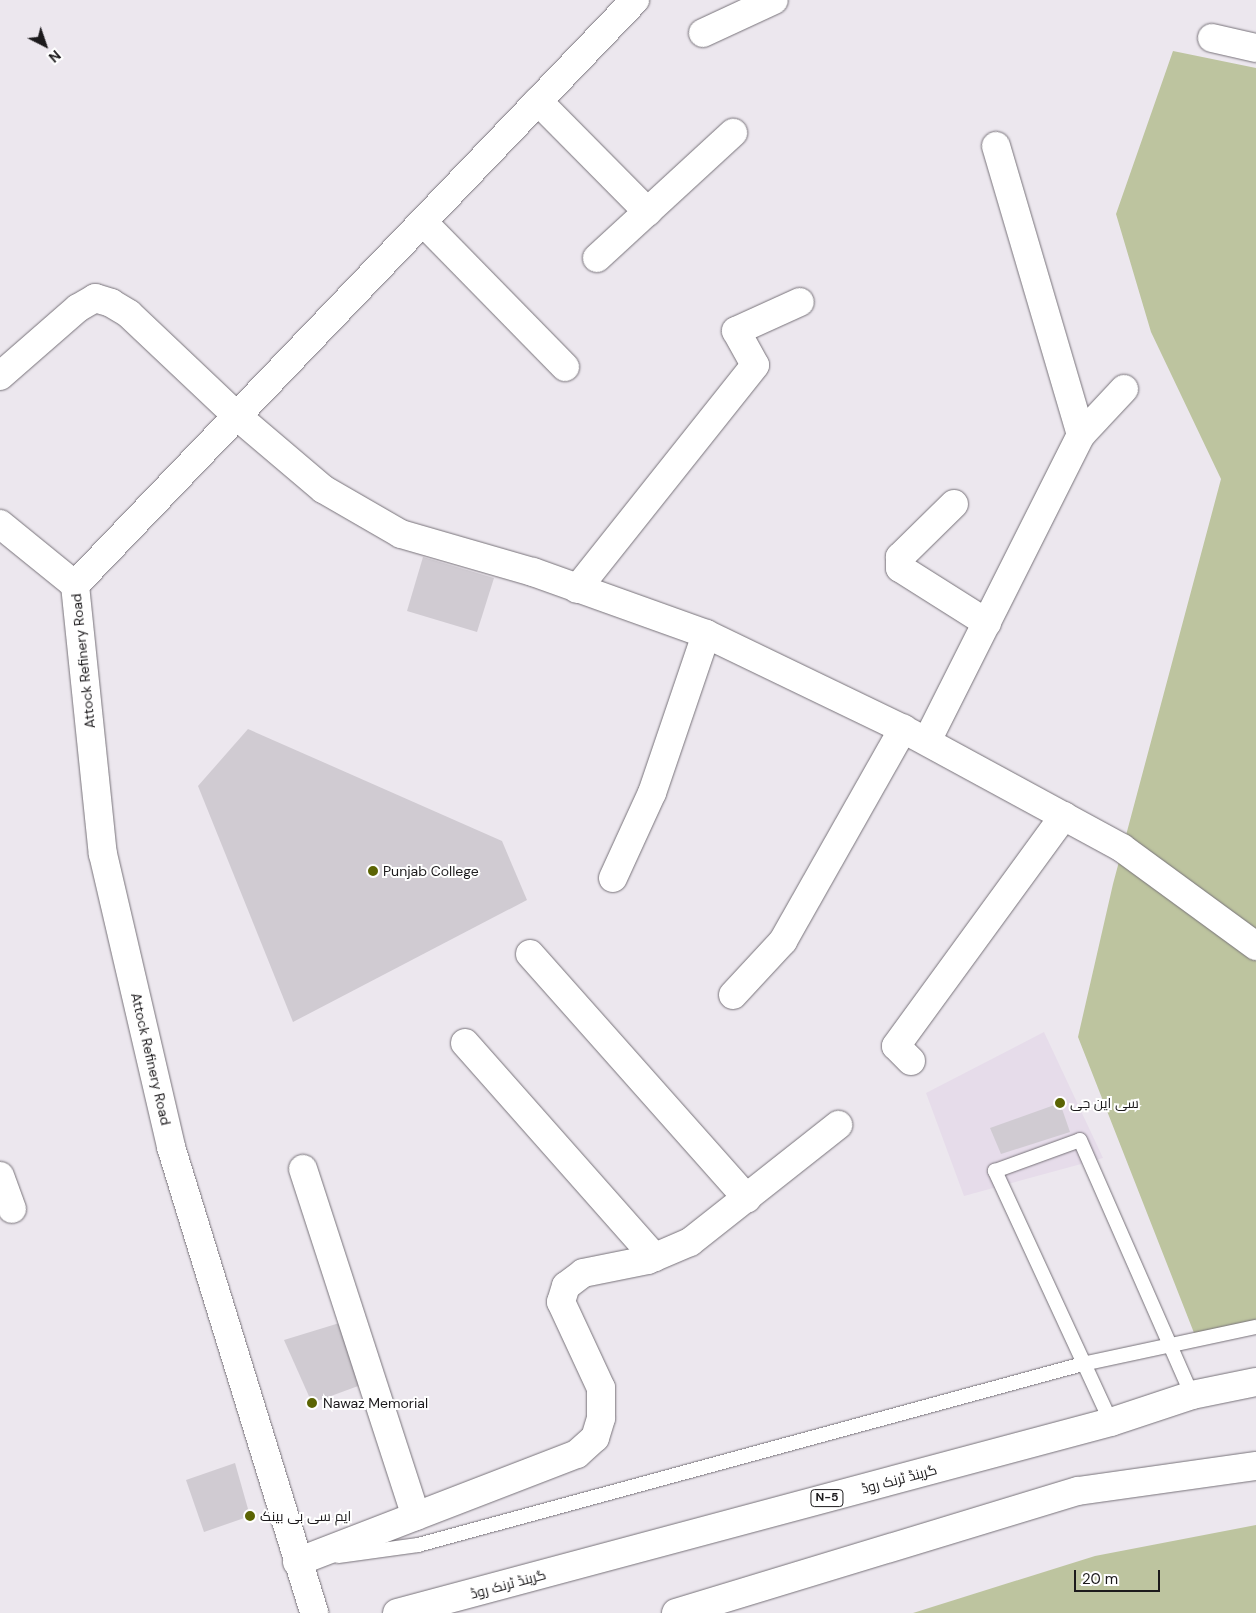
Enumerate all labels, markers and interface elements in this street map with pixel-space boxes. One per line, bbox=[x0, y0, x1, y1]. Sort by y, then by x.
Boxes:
north arrow bbox=[20, 20, 70, 70]
text: N bbox=[45, 46, 65, 66]
street label: Attock Refinery Road bbox=[68, 593, 98, 729]
place label: Punjab College bbox=[383, 863, 479, 879]
marker: Punjab College bbox=[367, 865, 379, 877]
street label: Attock Refinery Road bbox=[128, 991, 174, 1127]
place label: سی این جی bbox=[1070, 1095, 1139, 1111]
marker: سی این جی bbox=[1054, 1097, 1066, 1109]
place label: Nawaz Memorial bbox=[323, 1395, 428, 1411]
marker: Nawaz Memorial bbox=[305, 1396, 319, 1410]
street label: گرینڈ ٹرنک روڈ bbox=[859, 1461, 939, 1497]
road number: N-5 bbox=[810, 1489, 844, 1508]
place label: ایم سی بی بینک bbox=[260, 1508, 351, 1524]
marker: ایم سی بی بینک bbox=[244, 1510, 256, 1522]
scale bar bbox=[1076, 1560, 1162, 1592]
street label: گرینڈ ٹرنک روڈ bbox=[468, 1566, 548, 1602]
text: 20 m bbox=[1082, 1569, 1118, 1589]

